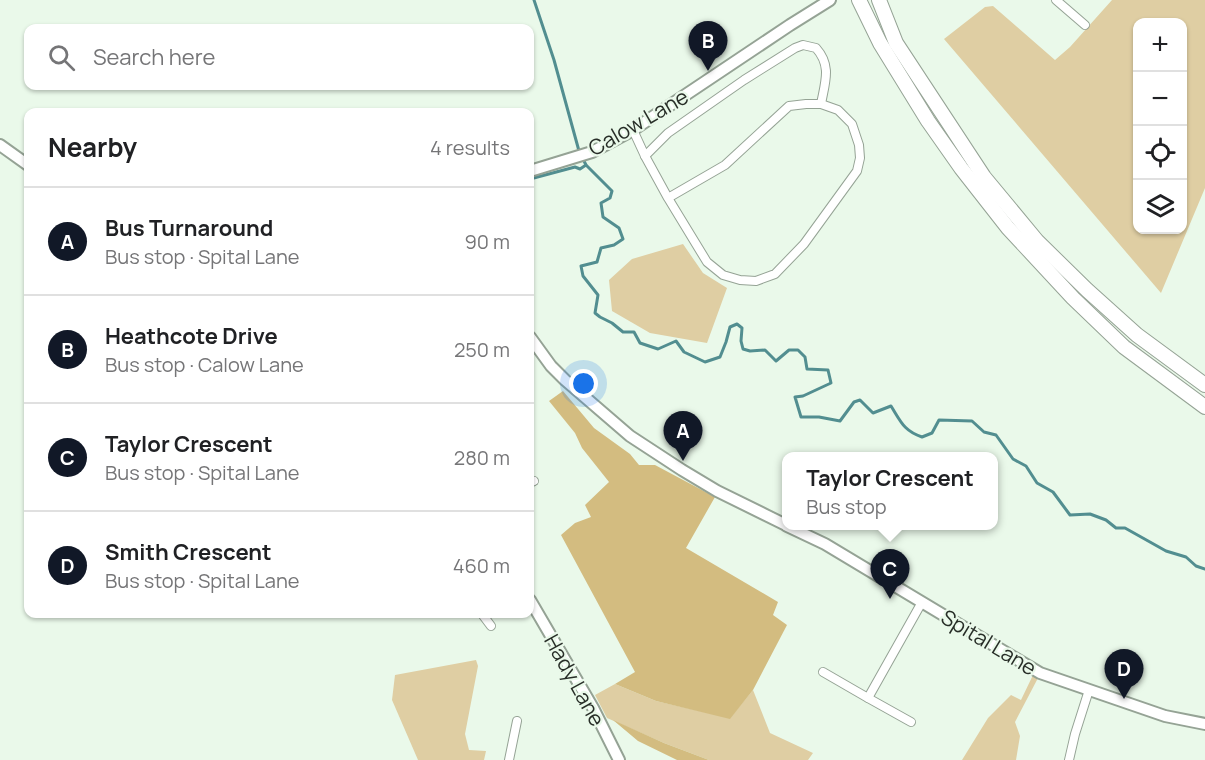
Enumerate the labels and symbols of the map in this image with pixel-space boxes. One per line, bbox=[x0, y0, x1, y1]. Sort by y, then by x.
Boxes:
pin: B bbox=[688, 22, 728, 71]
street label: Calow Lane bbox=[583, 82, 693, 162]
your location bbox=[569, 369, 598, 398]
pin: A bbox=[664, 412, 702, 461]
pin: C bbox=[870, 550, 910, 599]
street label: Spital Lane bbox=[936, 603, 1042, 681]
street label: Hady Lane bbox=[538, 629, 612, 731]
pin: D bbox=[1104, 650, 1144, 699]

